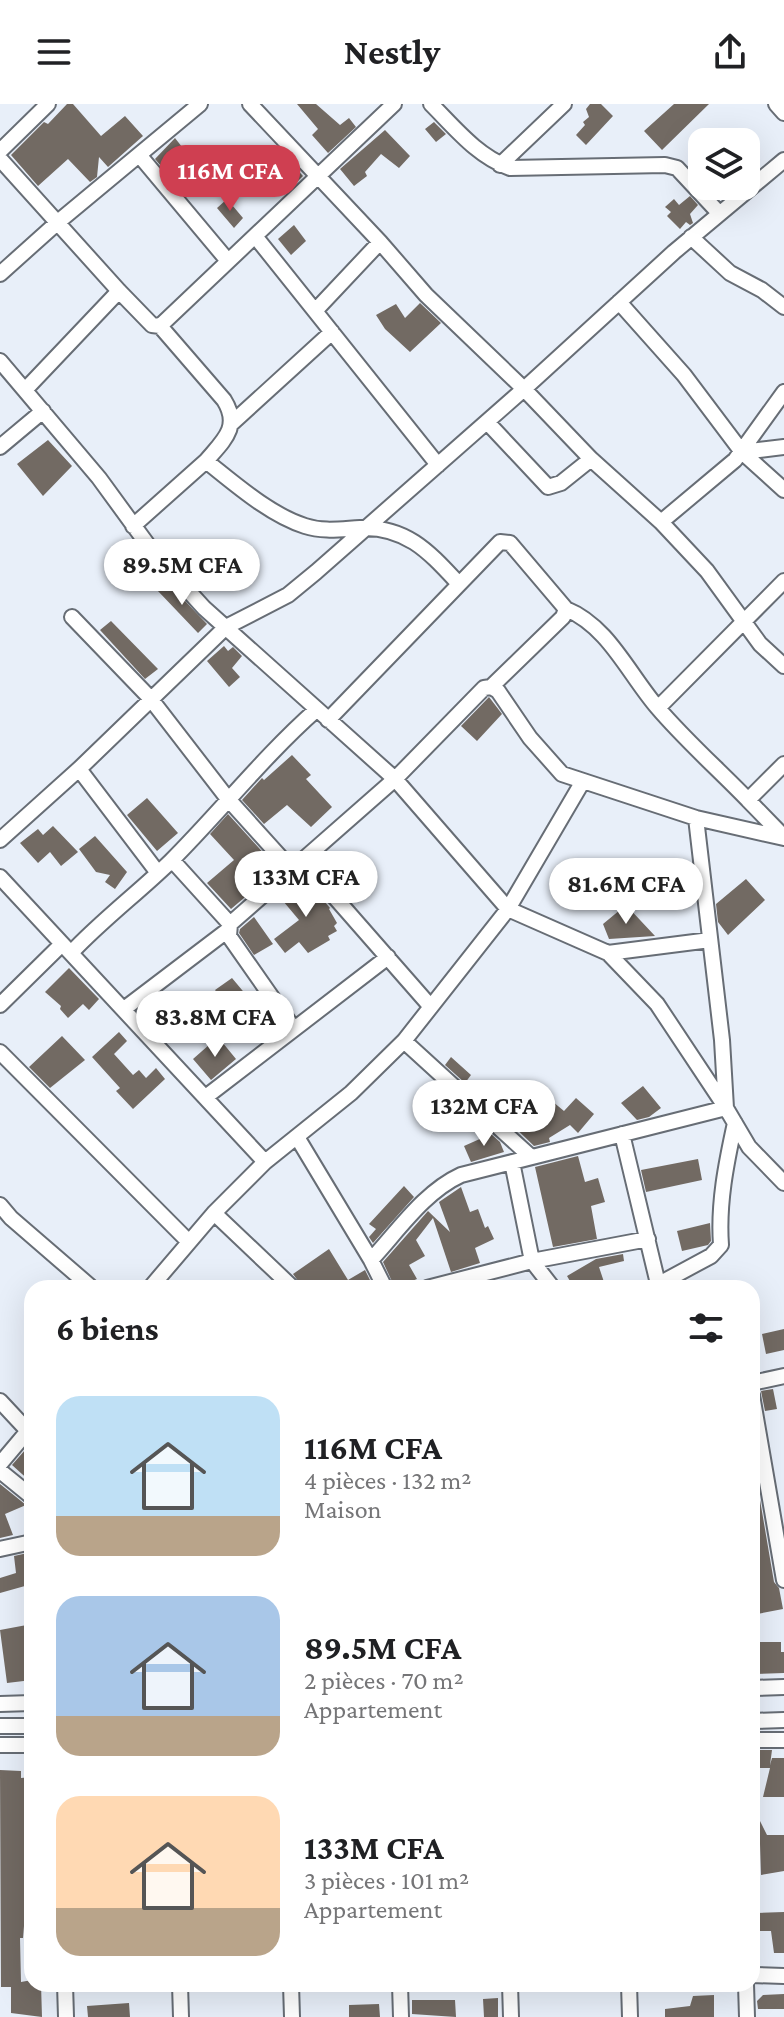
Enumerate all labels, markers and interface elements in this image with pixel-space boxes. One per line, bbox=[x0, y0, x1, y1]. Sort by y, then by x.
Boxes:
icon: menu bbox=[32, 30, 76, 74]
icon: share bbox=[708, 30, 752, 74]
text: Nestly bbox=[344, 32, 440, 72]
map controls bbox=[688, 128, 760, 200]
button: layers bbox=[688, 128, 760, 200]
pin: 116M CFA bbox=[147, 145, 313, 213]
text: 116M CFA bbox=[177, 156, 283, 185]
pin: 89.5M CFA bbox=[90, 539, 274, 607]
text: 89.5M CFA bbox=[122, 550, 242, 579]
pin: 133M CFA bbox=[223, 851, 389, 919]
pin: 81.6M CFA bbox=[534, 858, 718, 926]
text: 133M CFA bbox=[253, 862, 359, 891]
text: 81.6M CFA bbox=[567, 869, 685, 898]
pin: 83.8M CFA bbox=[123, 991, 307, 1059]
text: 83.8M CFA bbox=[154, 1002, 276, 1031]
pin: 132M CFA bbox=[401, 1080, 567, 1148]
text: 132M CFA bbox=[430, 1091, 538, 1120]
icon: filters bbox=[684, 1306, 728, 1350]
text: 6 biens bbox=[56, 1310, 159, 1347]
icon: home bbox=[120, 1428, 216, 1524]
text: 116M CFA bbox=[304, 1429, 442, 1466]
text: 4 pièces · 132 m² bbox=[304, 1466, 471, 1495]
text: Maison bbox=[304, 1495, 382, 1524]
icon: home bbox=[120, 1628, 216, 1724]
text: 89.5M CFA bbox=[304, 1629, 461, 1666]
text: 2 pièces · 70 m² bbox=[304, 1666, 464, 1695]
text: Appartement bbox=[304, 1695, 442, 1724]
icon: home bbox=[120, 1828, 216, 1924]
text: 133M CFA bbox=[304, 1829, 444, 1866]
text: 3 pièces · 101 m² bbox=[304, 1866, 469, 1895]
text: Appartement bbox=[304, 1895, 442, 1924]

